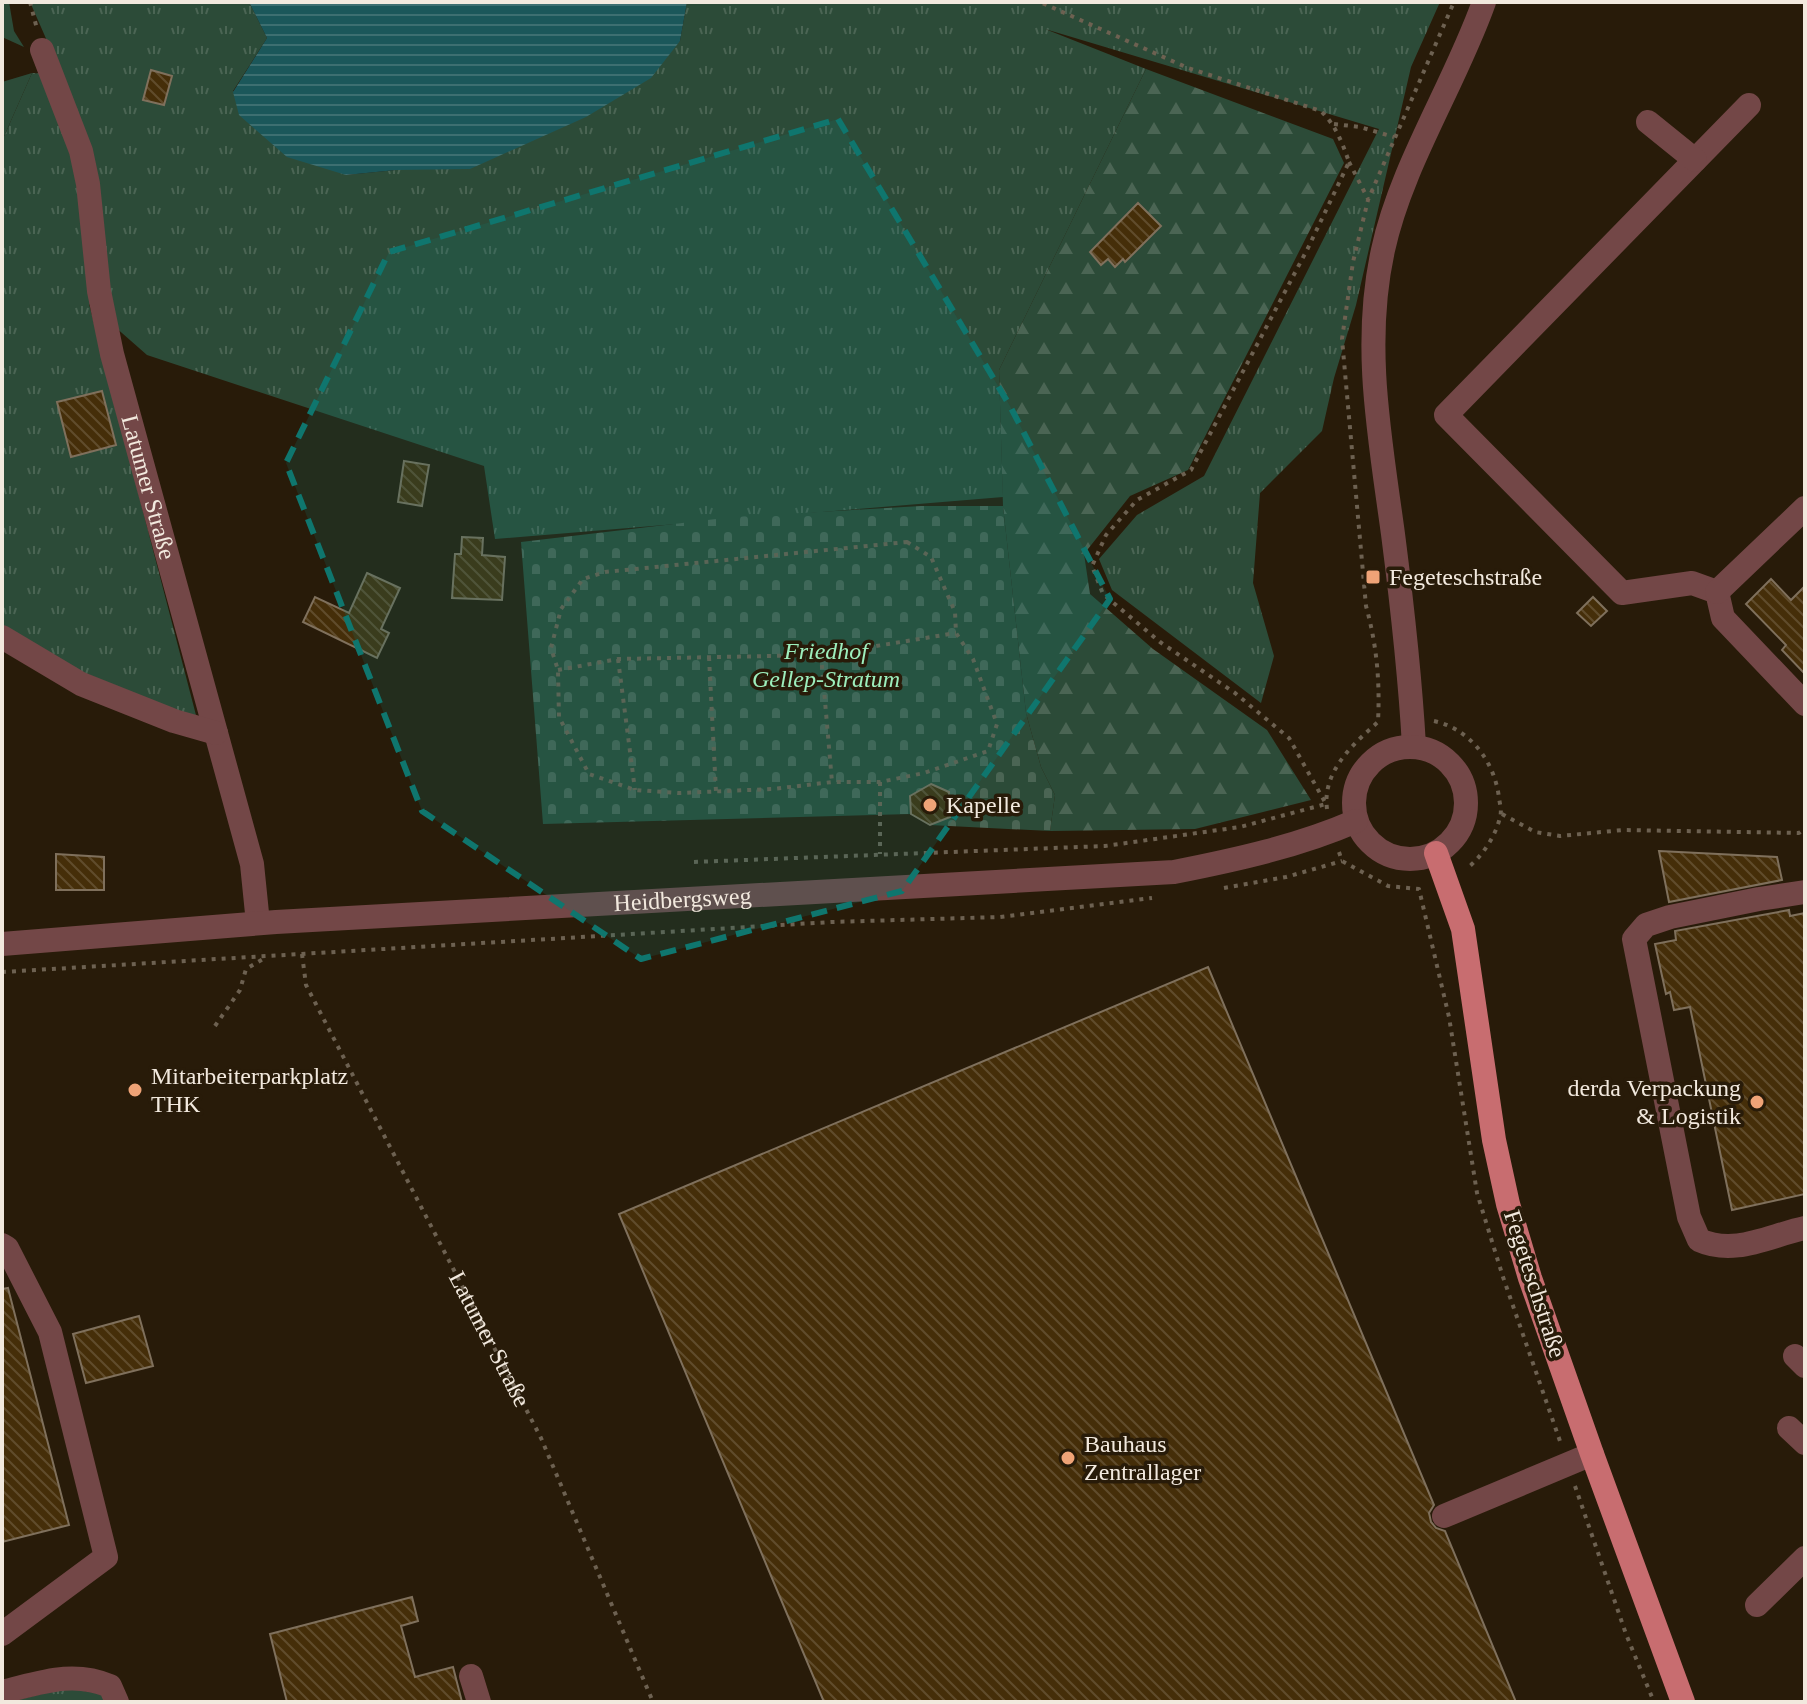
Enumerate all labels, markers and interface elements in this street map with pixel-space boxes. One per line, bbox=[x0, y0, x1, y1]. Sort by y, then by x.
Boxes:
street label: Latumer Straße bbox=[116, 412, 181, 562]
place label: Fegeteschstraße bbox=[1389, 564, 1542, 590]
marker: Fegeteschstraße bbox=[1364, 568, 1382, 586]
park label: Friedhof Gellep-Stratum bbox=[752, 638, 900, 692]
place label: Kapelle bbox=[946, 792, 1021, 818]
marker: Kapelle bbox=[921, 796, 939, 814]
street label: Heidbergsweg bbox=[613, 883, 752, 916]
place label: Mitarbeiterparkplatz THK bbox=[151, 1063, 348, 1117]
place label: derda Verpackung & Logistik bbox=[1568, 1075, 1741, 1129]
marker: Mitarbeiterparkplatz THK bbox=[126, 1081, 144, 1099]
marker: derda Verpackung & Logistik bbox=[1748, 1093, 1766, 1111]
street label: Fegeteschstraße bbox=[1499, 1207, 1571, 1361]
street label: Latumer Straße bbox=[444, 1267, 535, 1411]
place label: Bauhaus Zentrallager bbox=[1084, 1431, 1201, 1485]
marker: Bauhaus Zentrallager bbox=[1059, 1449, 1077, 1467]

